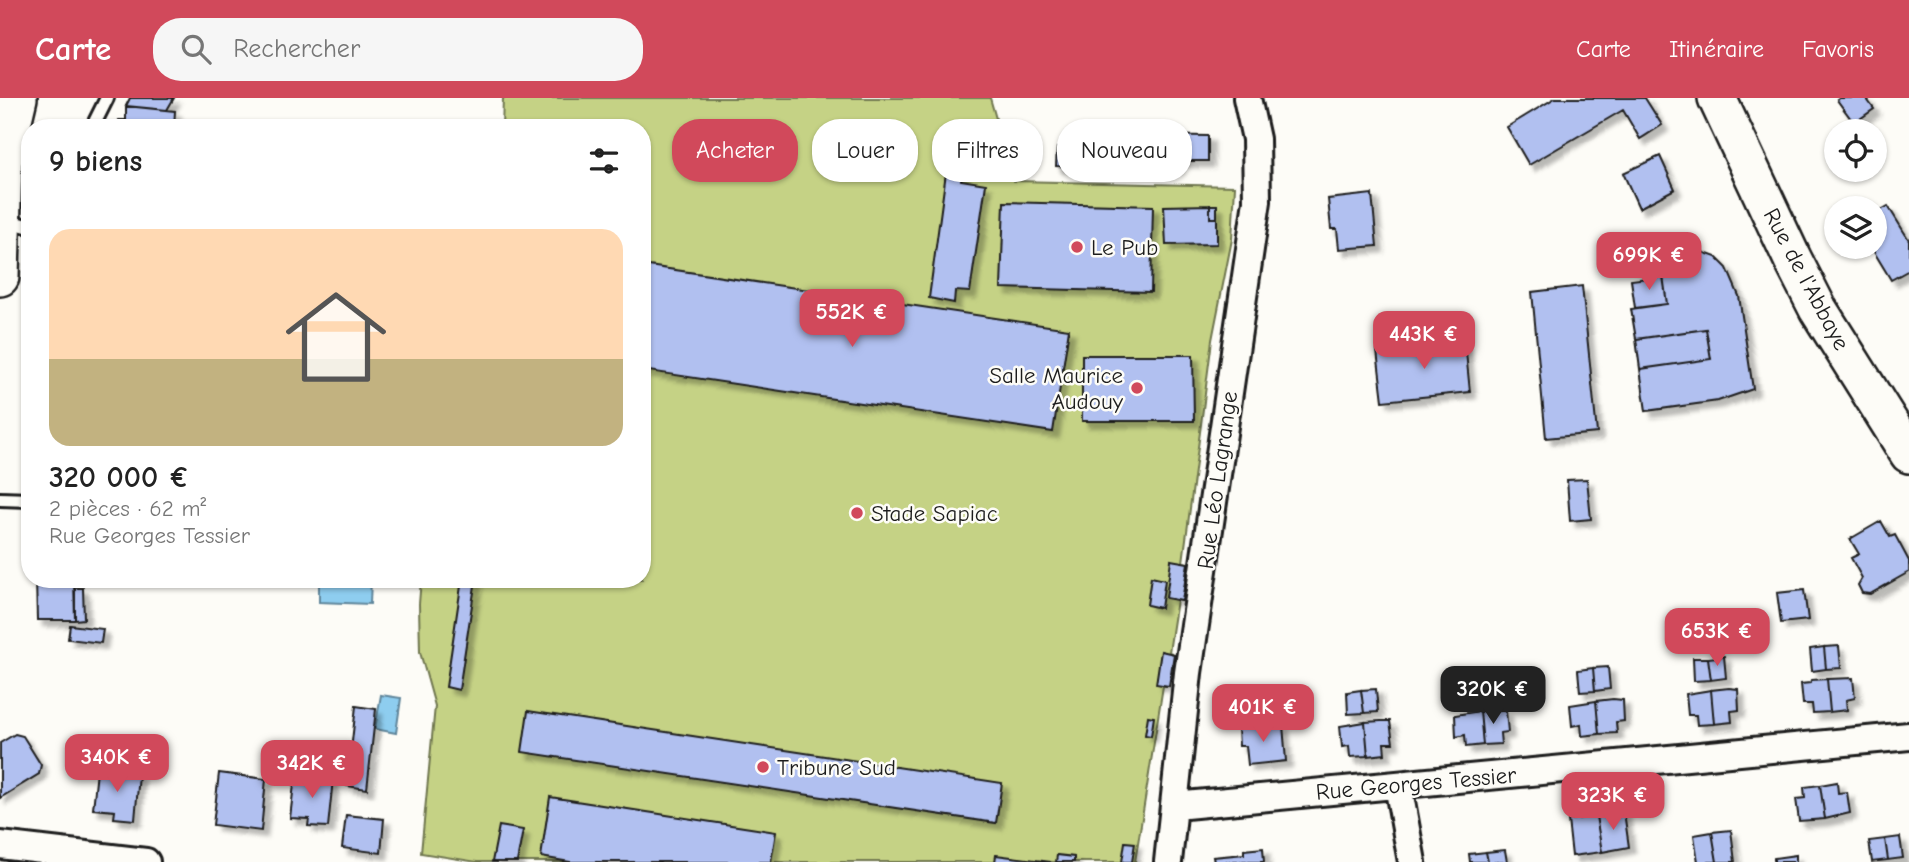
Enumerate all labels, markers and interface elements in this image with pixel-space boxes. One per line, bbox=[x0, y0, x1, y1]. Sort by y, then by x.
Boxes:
search box bbox=[153, 18, 643, 81]
text: Carte bbox=[35, 30, 111, 68]
icon: search bbox=[177, 30, 215, 68]
text: Rechercher bbox=[233, 34, 360, 64]
text: Carte bbox=[1576, 35, 1631, 63]
text: Itinéraire bbox=[1669, 35, 1764, 63]
text: Favoris bbox=[1802, 35, 1874, 63]
chip: Acheter bbox=[672, 119, 798, 182]
chip: Louer bbox=[812, 119, 918, 182]
chip: Filtres bbox=[932, 119, 1043, 182]
chip: Nouveau bbox=[1057, 119, 1192, 182]
map controls bbox=[1824, 119, 1887, 259]
button: locate bbox=[1824, 119, 1887, 182]
icon: filters bbox=[585, 142, 623, 180]
text: 9 biens bbox=[49, 144, 142, 179]
button: layers bbox=[1824, 196, 1887, 259]
street label: Rue de l'Abbaye bbox=[1758, 204, 1855, 355]
pin: 699K € bbox=[1592, 232, 1706, 292]
place label: Le Pub bbox=[1091, 234, 1158, 261]
marker: Le Pub bbox=[1069, 239, 1085, 255]
text: 699K € bbox=[1612, 241, 1686, 268]
icon: home bbox=[273, 274, 399, 400]
pin: 552K € bbox=[795, 289, 909, 349]
text: 552K € bbox=[816, 298, 888, 325]
pin: 443K € bbox=[1367, 312, 1481, 371]
text: 443K € bbox=[1389, 320, 1459, 347]
place label: Salle Maurice Audouy bbox=[989, 362, 1124, 415]
marker: Salle Maurice Audouy bbox=[1129, 380, 1145, 396]
street label: Rue Léo Lagrange bbox=[1192, 389, 1243, 571]
text: 320 000 € bbox=[49, 460, 189, 495]
text: 2 pièces · 62 m² bbox=[49, 495, 206, 522]
place label: Stade Sapiac bbox=[871, 500, 998, 527]
marker: Stade Sapiac bbox=[849, 505, 865, 521]
text: Rue Georges Tessier bbox=[49, 522, 250, 549]
pin: 653K € bbox=[1660, 608, 1774, 668]
text: 653K € bbox=[1681, 617, 1753, 644]
pin: 320K € bbox=[1436, 666, 1550, 726]
text: 320K € bbox=[1457, 675, 1529, 702]
pin: 401K € bbox=[1206, 684, 1320, 744]
text: 401K € bbox=[1228, 693, 1298, 720]
pin: 340K € bbox=[60, 734, 174, 794]
pin: 342K € bbox=[255, 740, 369, 800]
text: 340K € bbox=[81, 743, 153, 770]
text: 342K € bbox=[277, 749, 347, 776]
place label: Tribune Sud bbox=[777, 754, 896, 781]
marker: Tribune Sud bbox=[755, 759, 771, 775]
street label: Rue Georges Tessier bbox=[1315, 761, 1518, 806]
pin: 323K € bbox=[1556, 772, 1670, 832]
text: 323K € bbox=[1577, 781, 1649, 808]

